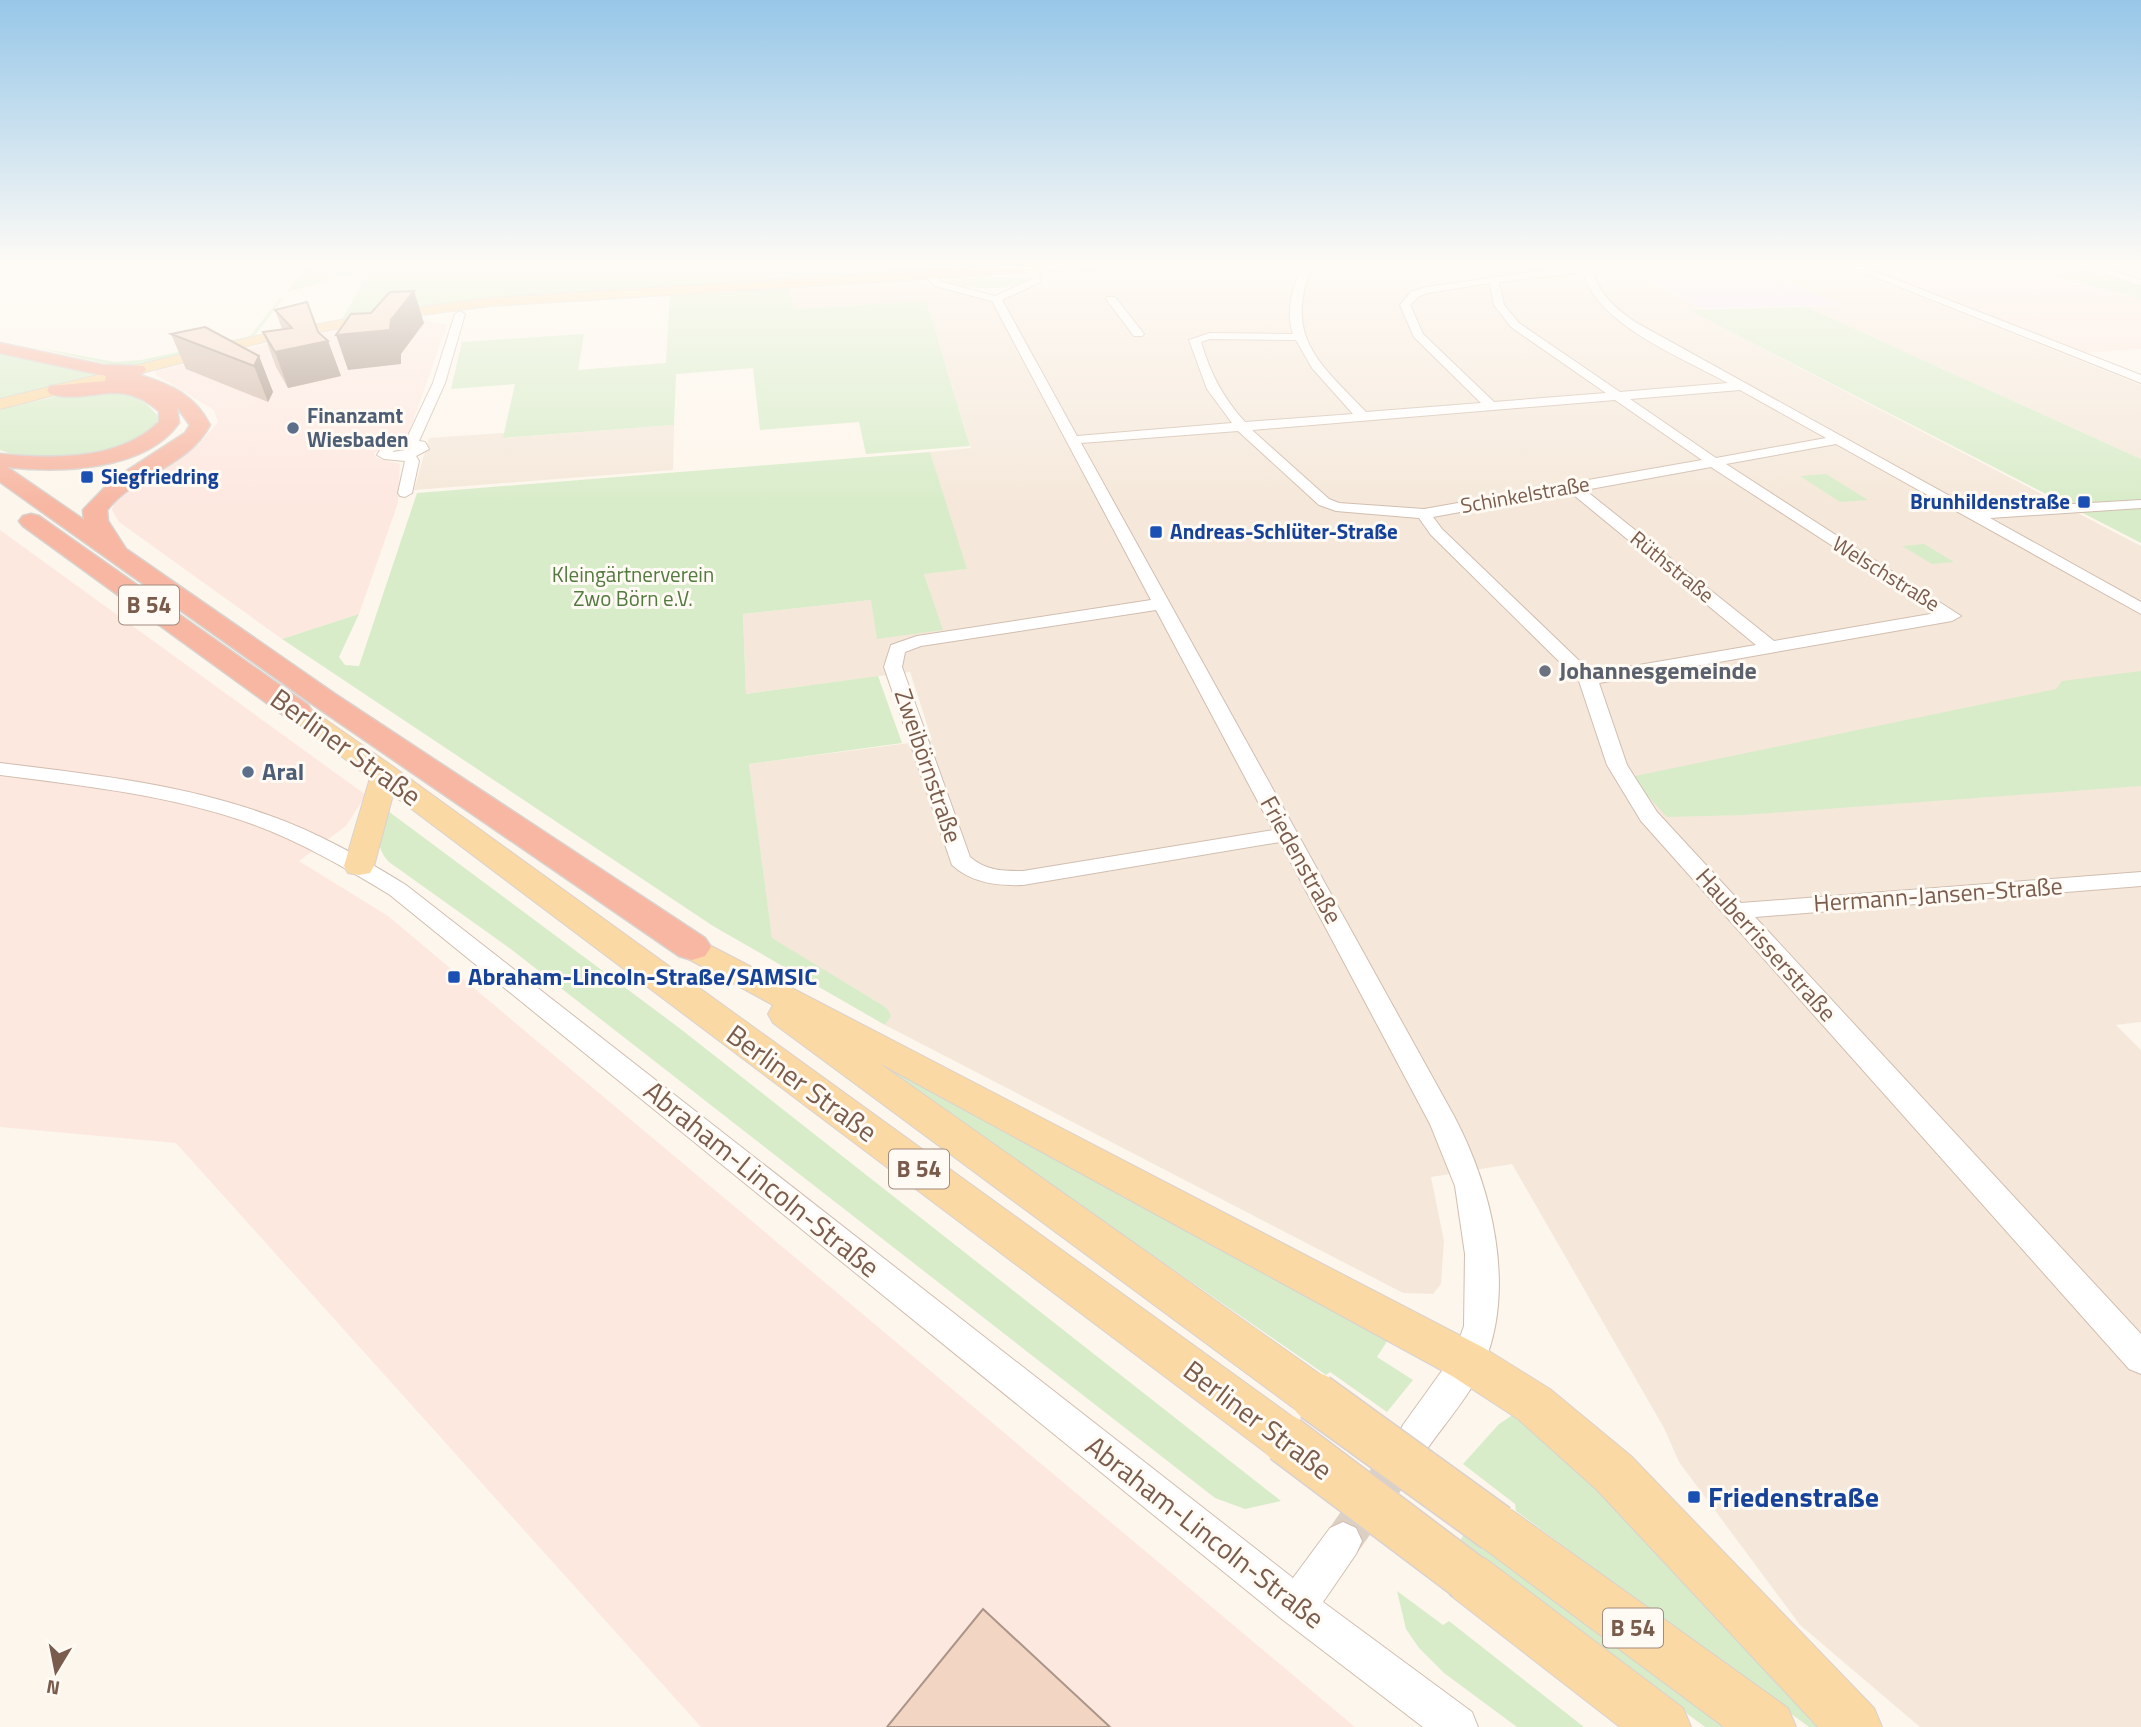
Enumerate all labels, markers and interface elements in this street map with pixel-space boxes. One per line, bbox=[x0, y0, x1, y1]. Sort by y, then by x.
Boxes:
place label: Finanzamt Wiesbaden bbox=[307, 399, 409, 455]
marker: Finanzamt Wiesbaden bbox=[285, 420, 301, 436]
place label: Siegfriedring bbox=[101, 460, 219, 492]
street label: Schinkelstraße bbox=[1458, 467, 1592, 521]
marker: Siegfriedring bbox=[79, 469, 95, 485]
place label: Brunhildenstraße bbox=[1910, 485, 2070, 517]
marker: Brunhildenstraße bbox=[2076, 494, 2092, 510]
place label: Andreas-Schlüter-Straße bbox=[1170, 515, 1398, 547]
street label: Rüthstraße bbox=[1624, 522, 1722, 610]
marker: Andreas-Schlüter-Straße bbox=[1148, 524, 1164, 540]
street label: Welschstraße bbox=[1827, 527, 1946, 619]
park label: Kleingärtnerverein Zwo Börn e.V. bbox=[552, 558, 714, 614]
road number: B 54 bbox=[119, 586, 179, 624]
place label: Johannesgemeinde bbox=[1559, 652, 1757, 688]
marker: Johannesgemeinde bbox=[1537, 663, 1553, 679]
street label: Berliner Straße bbox=[262, 677, 431, 816]
street label: Zweibörnstraße bbox=[886, 684, 972, 847]
place label: Aral bbox=[262, 753, 304, 789]
marker: Aral bbox=[240, 764, 256, 780]
street label: Friedenstraße bbox=[1252, 789, 1352, 930]
street label: Hauberrisserstraße bbox=[1688, 859, 1846, 1029]
street label: Hermann-Jansen-Straße bbox=[1812, 867, 2064, 921]
place label: Abraham-Lincoln-Straße/SAMSIC bbox=[468, 958, 817, 994]
marker: Abraham-Lincoln-Straße/SAMSIC bbox=[446, 969, 462, 985]
street label: Berliner Straße bbox=[718, 1013, 887, 1152]
street label: Abraham-Lincoln-Straße bbox=[635, 1070, 890, 1288]
road number: B 54 bbox=[889, 1150, 949, 1188]
street label: Berliner Straße bbox=[1175, 1349, 1342, 1490]
street label: Abraham-Lincoln-Straße bbox=[1077, 1424, 1334, 1639]
place label: Friedenstraße bbox=[1708, 1475, 1879, 1518]
marker: Friedenstraße bbox=[1686, 1489, 1702, 1505]
road number: B 54 bbox=[1603, 1609, 1663, 1648]
north arrow bbox=[21, 1636, 91, 1706]
text: N bbox=[44, 1673, 62, 1704]

